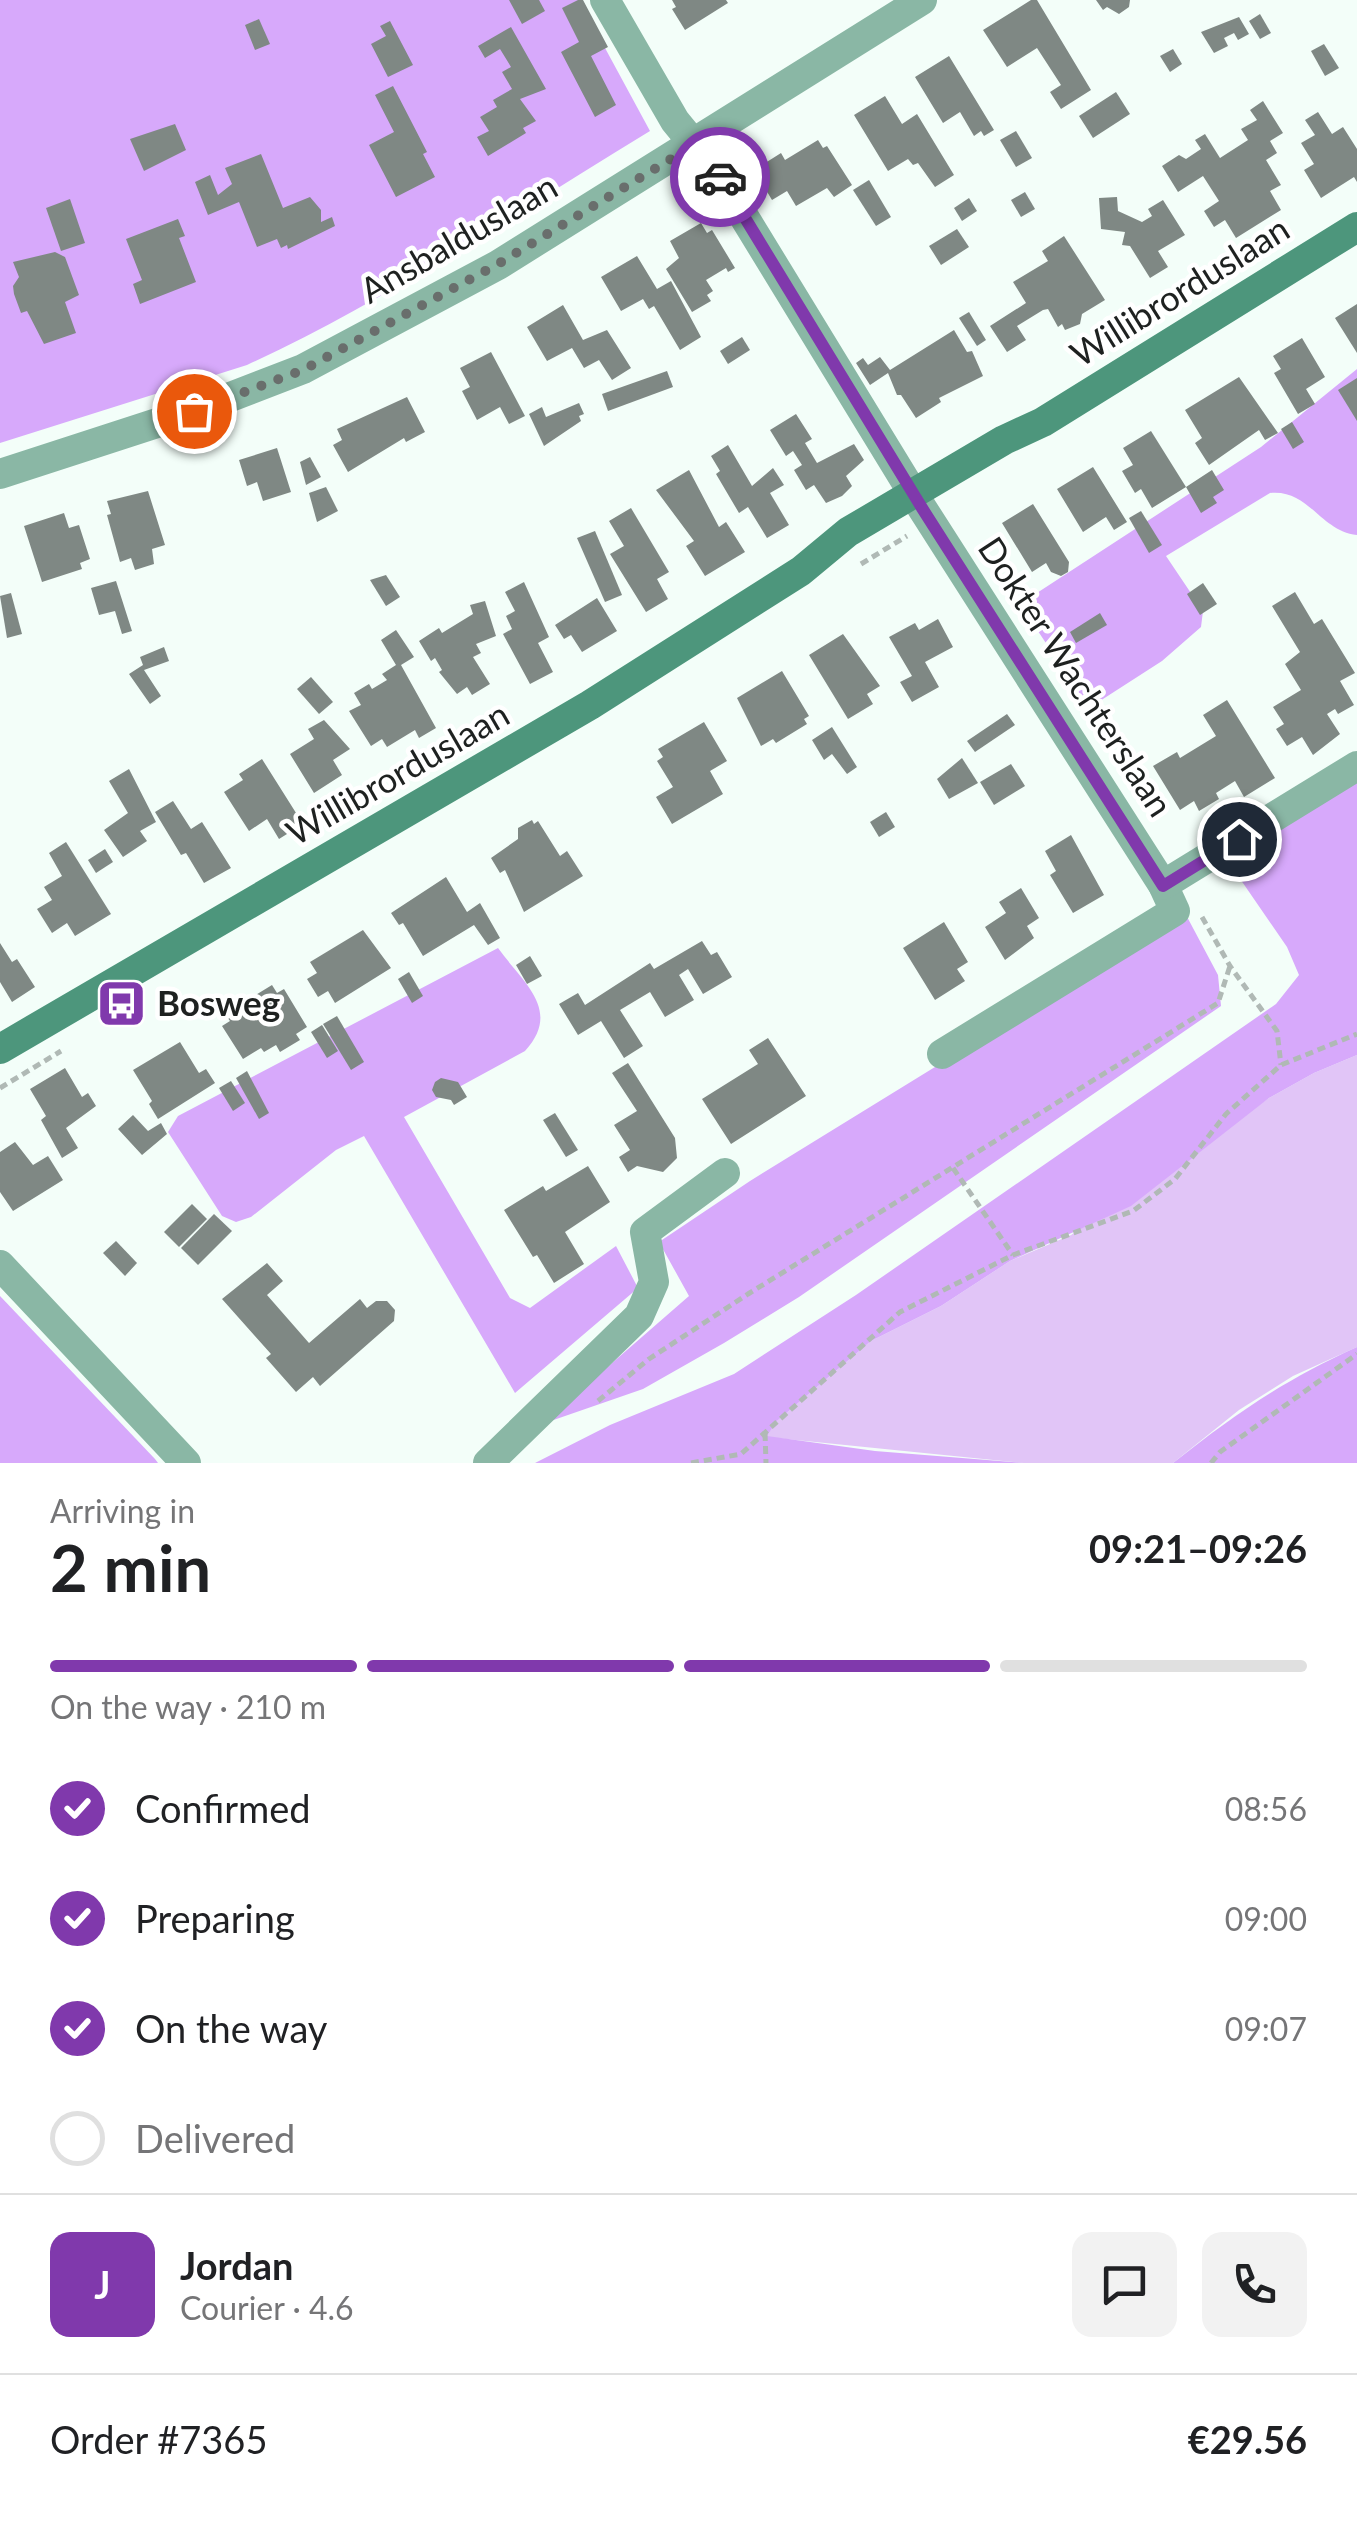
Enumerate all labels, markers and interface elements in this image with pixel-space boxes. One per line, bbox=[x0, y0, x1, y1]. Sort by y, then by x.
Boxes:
courier bbox=[670, 127, 770, 227]
icon: car bbox=[693, 150, 748, 205]
street label: Ansbalduslaan bbox=[352, 164, 564, 311]
street label: Willibrorduslaan bbox=[1062, 206, 1296, 374]
pin bbox=[152, 369, 237, 454]
icon: bag bbox=[167, 384, 222, 439]
street label: Dokter Wachterslaan bbox=[971, 528, 1183, 823]
street label: Willibrorduslaan bbox=[278, 692, 516, 853]
pin bbox=[1197, 797, 1282, 882]
icon: home bbox=[1212, 812, 1267, 867]
bus stop icon: Bosweg bbox=[96, 978, 148, 1030]
place label: Bosweg bbox=[157, 981, 280, 1023]
text: Arriving in bbox=[50, 1491, 195, 1530]
text: 09:21–09:26 bbox=[1089, 1525, 1307, 1571]
text: 2 min bbox=[50, 1528, 211, 1606]
text: On the way · 210 m bbox=[50, 1687, 326, 1726]
icon: check bbox=[50, 1781, 105, 1836]
text: Confirmed bbox=[135, 1785, 311, 1831]
text: 08:56 bbox=[1225, 1789, 1307, 1828]
icon: check bbox=[50, 1891, 105, 1946]
text: Preparing bbox=[135, 1895, 295, 1941]
text: 09:00 bbox=[1225, 1899, 1307, 1938]
icon: check bbox=[50, 2001, 105, 2056]
text: On the way bbox=[135, 2005, 327, 2051]
text: 09:07 bbox=[1225, 2009, 1307, 2048]
text: Delivered bbox=[135, 2115, 295, 2161]
button: chat bbox=[1072, 2232, 1177, 2337]
button: phone bbox=[1202, 2232, 1307, 2337]
text: Jordan bbox=[180, 2242, 293, 2288]
text: J bbox=[94, 2261, 111, 2307]
text: Courier · 4.6 bbox=[180, 2288, 354, 2327]
text: Order #7365 bbox=[50, 2416, 267, 2462]
text: €29.56 bbox=[1188, 2416, 1307, 2462]

